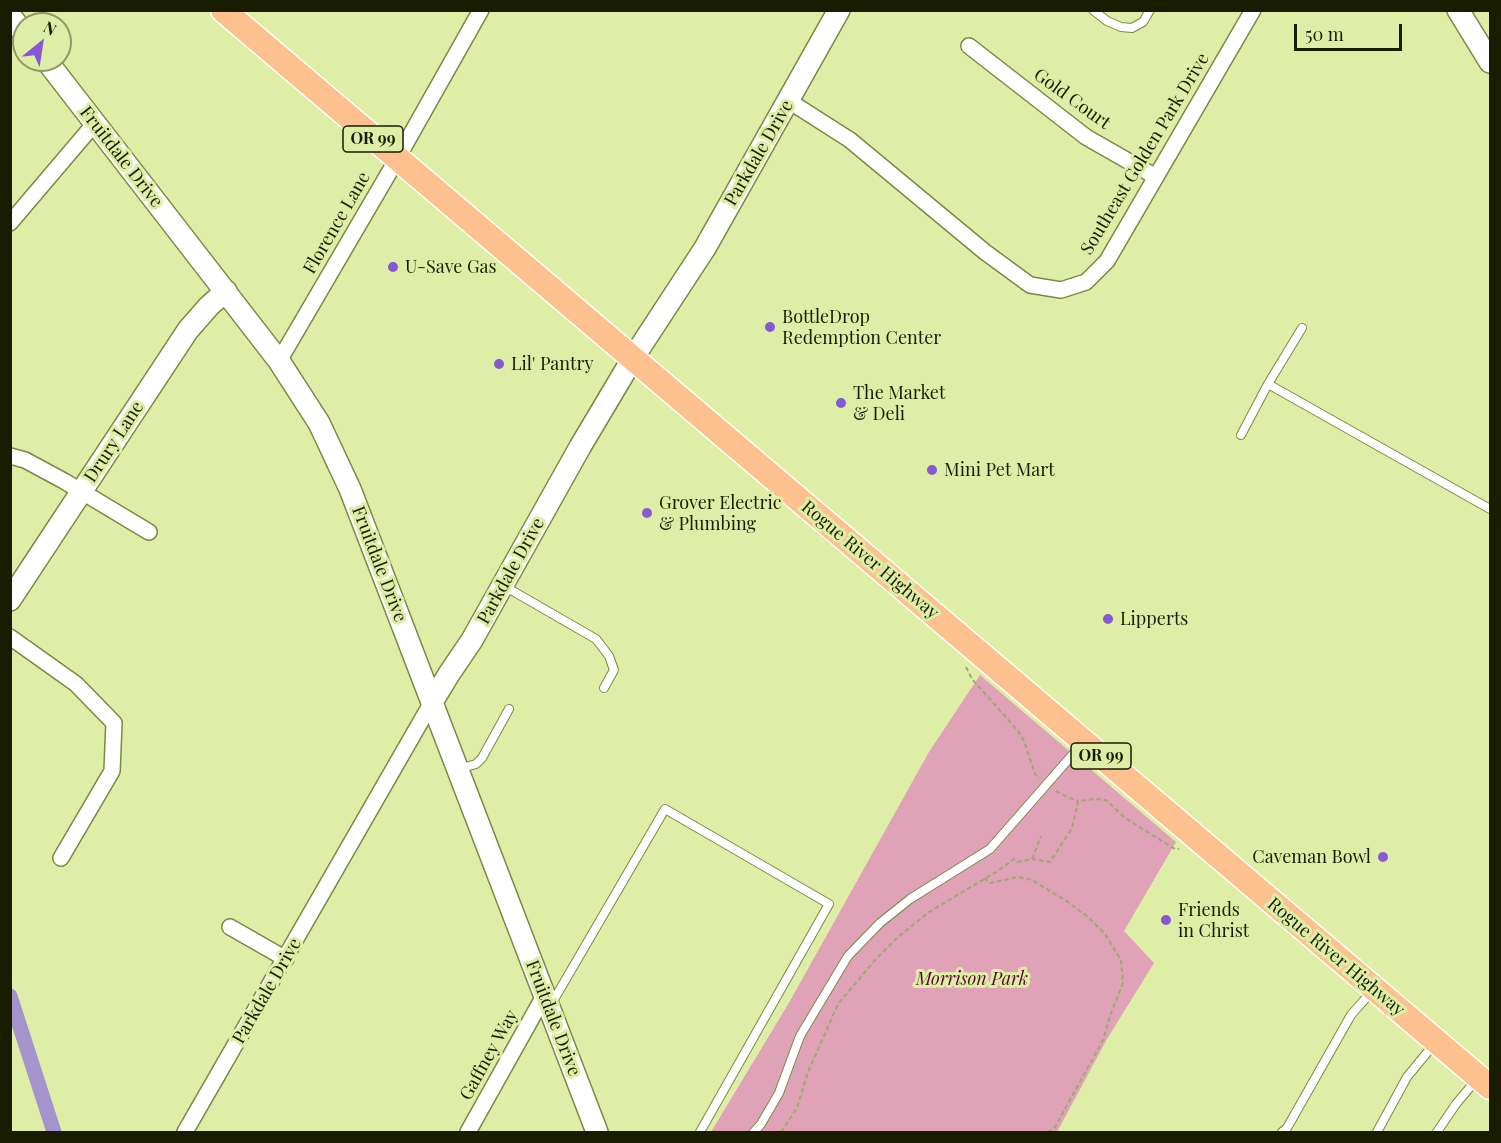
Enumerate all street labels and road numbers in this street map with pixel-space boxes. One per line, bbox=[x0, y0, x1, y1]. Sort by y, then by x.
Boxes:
street label: Southeast Golden Park Drive bbox=[1076, 49, 1214, 259]
street label: Gold Court bbox=[1030, 64, 1114, 134]
street label: Parkdale Drive bbox=[720, 96, 798, 210]
street label: Fruitdale Drive bbox=[75, 102, 167, 212]
road number: OR 99 bbox=[343, 126, 403, 152]
street label: Florence Lane bbox=[299, 168, 375, 278]
street label: Drury Lane bbox=[80, 397, 148, 487]
street label: Rogue River Highway bbox=[797, 496, 943, 624]
street label: Fruitdale Drive bbox=[347, 503, 411, 625]
street label: Parkdale Drive bbox=[473, 514, 549, 628]
road number: OR 99 bbox=[1071, 743, 1131, 769]
street label: Rogue River Highway bbox=[1263, 893, 1409, 1021]
street label: Parkdale Drive bbox=[228, 934, 306, 1048]
street label: Fruitdale Drive bbox=[521, 957, 585, 1079]
street label: Gaffney Way bbox=[455, 1006, 523, 1104]

